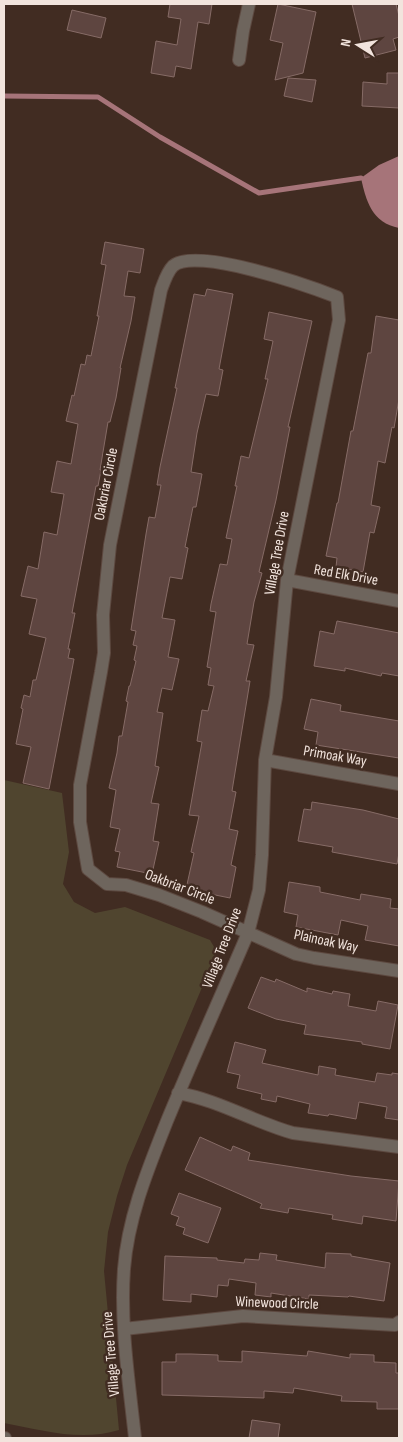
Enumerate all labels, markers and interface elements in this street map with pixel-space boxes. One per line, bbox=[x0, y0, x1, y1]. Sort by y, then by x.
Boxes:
north arrow bbox=[333, 20, 383, 70]
text: N bbox=[337, 37, 355, 48]
street label: Oakbriar Circle bbox=[90, 446, 122, 522]
street label: Village Tree Drive bbox=[260, 510, 294, 596]
street label: Red Elk Drive bbox=[312, 560, 380, 590]
street label: Primoak Way bbox=[302, 741, 368, 771]
street label: Oakbriar Circle bbox=[142, 865, 218, 909]
street label: Village Tree Drive bbox=[198, 905, 246, 991]
street label: Plainoak Way bbox=[292, 925, 360, 957]
street label: Winewood Circle bbox=[235, 1292, 319, 1314]
street label: Village Tree Drive bbox=[98, 1311, 124, 1397]

